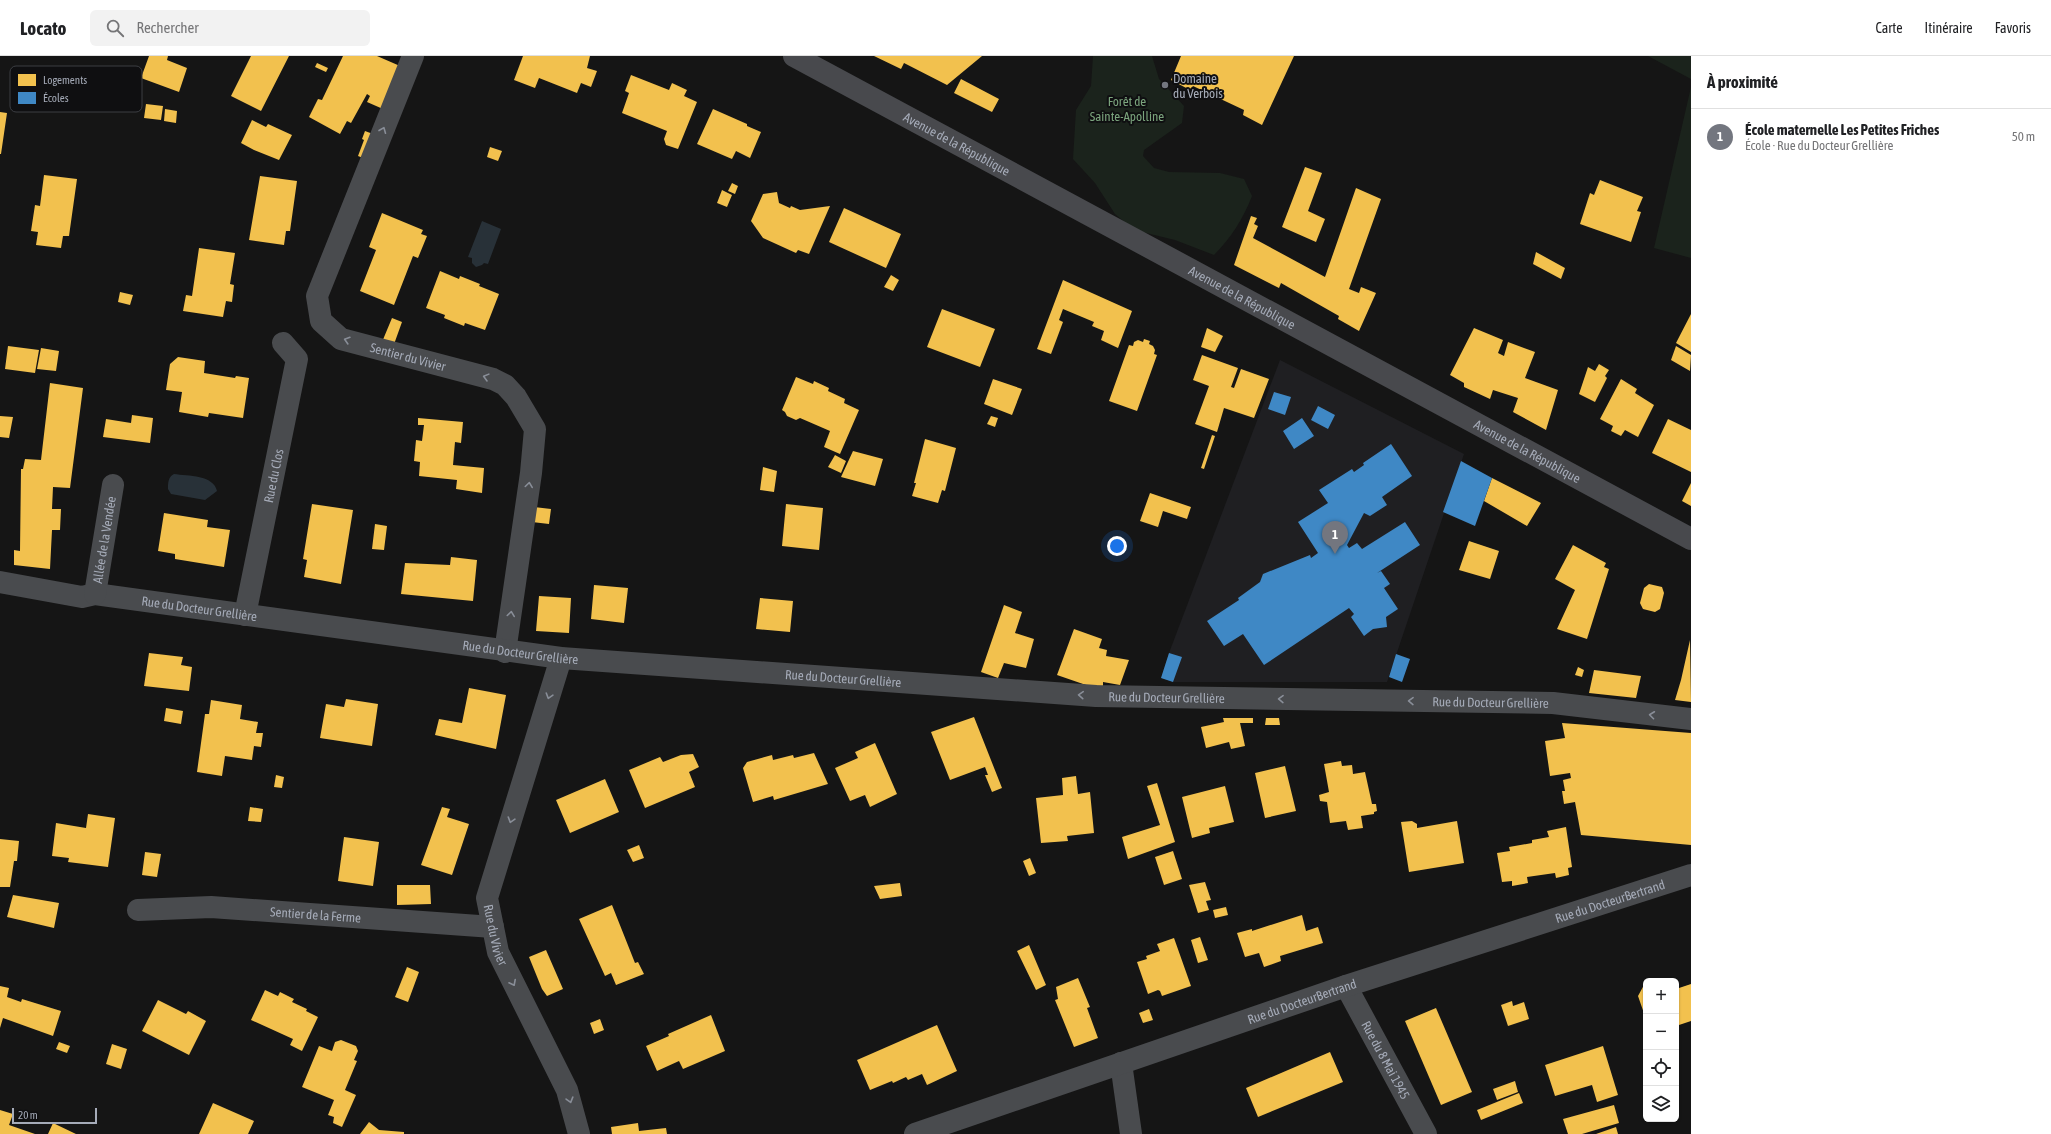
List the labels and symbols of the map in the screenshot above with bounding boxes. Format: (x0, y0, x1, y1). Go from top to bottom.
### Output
legend (10, 66, 142, 112)
place label: Domaine du Verbois (1173, 71, 1223, 101)
text: Logements (43, 74, 87, 86)
marker: Domaine du Verbois (1160, 80, 1170, 90)
text: Écoles (43, 92, 69, 104)
park label: Forêt de Sainte-Apolline (1090, 94, 1164, 124)
street label: Avenue de la République (901, 109, 1013, 179)
one-way arrow (379, 126, 387, 133)
street label: Avenue de la République (1186, 263, 1298, 333)
one-way arrow (344, 337, 351, 345)
street label: Sentier du Vivier (368, 340, 448, 374)
one-way arrow (483, 373, 490, 382)
street label: Avenue de la République (1471, 417, 1583, 486)
street label: Rue du Clos (261, 447, 287, 504)
one-way arrow (524, 482, 533, 488)
street label: Allée de la Vendée (90, 495, 119, 584)
pin: 1 (1322, 521, 1348, 554)
your location (1107, 536, 1127, 556)
street label: Rue du Docteur Grellière (140, 593, 258, 624)
one-way arrow (506, 610, 515, 617)
street label: Rue du Docteur Grellière (461, 638, 579, 667)
street label: Rue du Docteur Grellière (785, 667, 902, 690)
street label: Rue du Docteur Grellière (1108, 689, 1225, 706)
one-way arrow (1078, 691, 1084, 700)
one-way arrow (545, 692, 554, 699)
street label: Rue du Docteur Grellière (1432, 694, 1549, 711)
one-way arrow (1278, 695, 1284, 703)
one-way arrow (1408, 697, 1414, 705)
one-way arrow (1649, 711, 1655, 720)
one-way arrow (507, 816, 516, 823)
street label: Rue du DocteurBertrand (1553, 877, 1667, 926)
street label: Rue du Vivier (481, 903, 511, 968)
street label: Sentier de la Ferme (270, 904, 362, 926)
street label: Rue du DocteurBertrand (1246, 976, 1358, 1027)
one-way arrow (509, 979, 516, 987)
street label: Rue du 8 Mai 1945 (1358, 1018, 1413, 1102)
one-way arrow (565, 1097, 573, 1104)
scale bar (12, 1106, 97, 1125)

